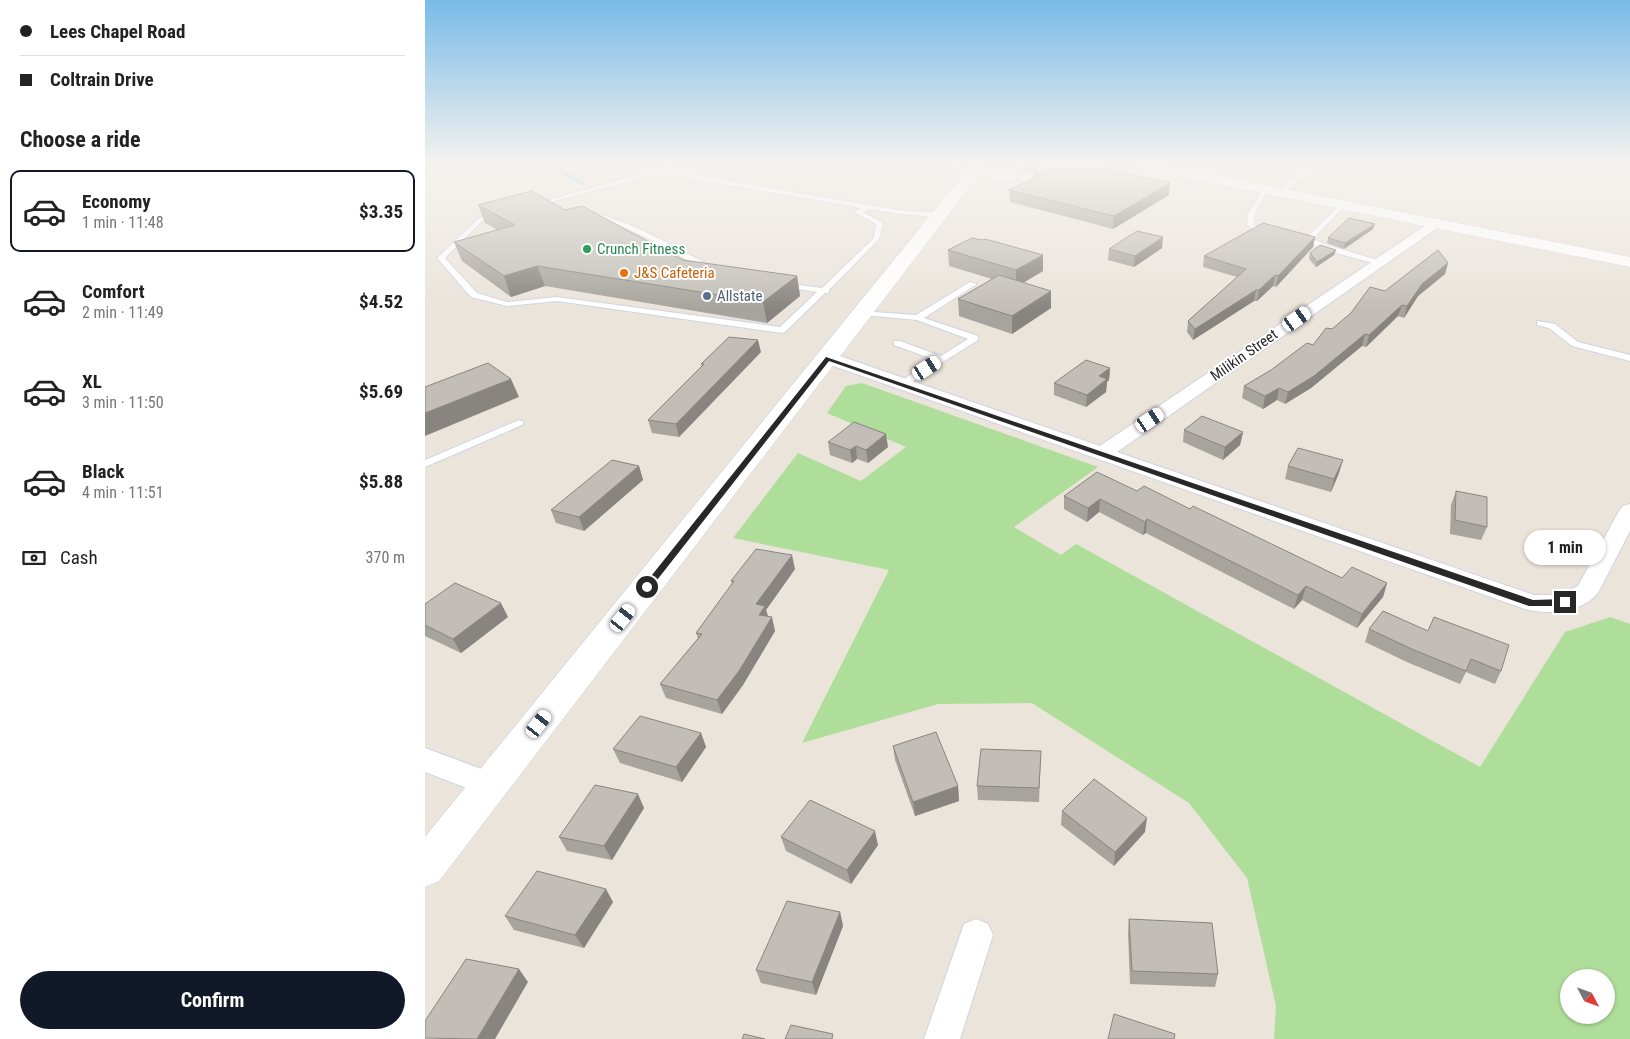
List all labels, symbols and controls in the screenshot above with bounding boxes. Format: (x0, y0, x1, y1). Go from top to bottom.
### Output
text: Lees Chapel Road (50, 20, 185, 43)
text: Coltrain Drive (50, 68, 154, 91)
text: Choose a ride (20, 127, 141, 152)
icon: car (22, 189, 67, 234)
text: Economy (82, 190, 151, 213)
text: $3.35 (359, 200, 403, 223)
text: 1 min · 11:48 (82, 213, 164, 232)
place label: Crunch Fitness (597, 240, 685, 258)
marker: Crunch Fitness (581, 243, 593, 255)
place label: J&S Cafeteria (634, 264, 715, 282)
marker: J&S Cafeteria (618, 267, 630, 279)
icon: car (22, 279, 67, 324)
text: Comfort (82, 280, 145, 303)
place label: Allstate (717, 287, 762, 305)
text: $4.52 (359, 290, 403, 313)
marker: Allstate (701, 290, 713, 302)
text: 2 min · 11:49 (82, 303, 164, 322)
car (1280, 304, 1313, 334)
street label: Milikin Street (1207, 325, 1281, 385)
car (910, 354, 943, 382)
icon: car (22, 369, 67, 414)
text: XL (82, 370, 102, 393)
text: $5.69 (359, 380, 403, 403)
text: 3 min · 11:50 (82, 393, 164, 412)
car (1133, 405, 1166, 435)
icon: car (22, 459, 67, 504)
text: Black (82, 460, 124, 483)
text: $5.88 (359, 470, 403, 493)
text: 4 min · 11:51 (82, 483, 164, 502)
callout: 1 min (1524, 530, 1606, 564)
text: 1 min (1547, 538, 1583, 557)
icon: cash (20, 544, 48, 572)
text: Cash (60, 546, 98, 569)
text: 370 m (366, 548, 405, 567)
route start (636, 576, 658, 598)
route end (1554, 591, 1576, 613)
car (607, 602, 638, 634)
car (523, 708, 554, 740)
north arrow (1560, 969, 1615, 1024)
map controls (1560, 969, 1615, 1024)
button: Confirm (20, 971, 405, 1029)

